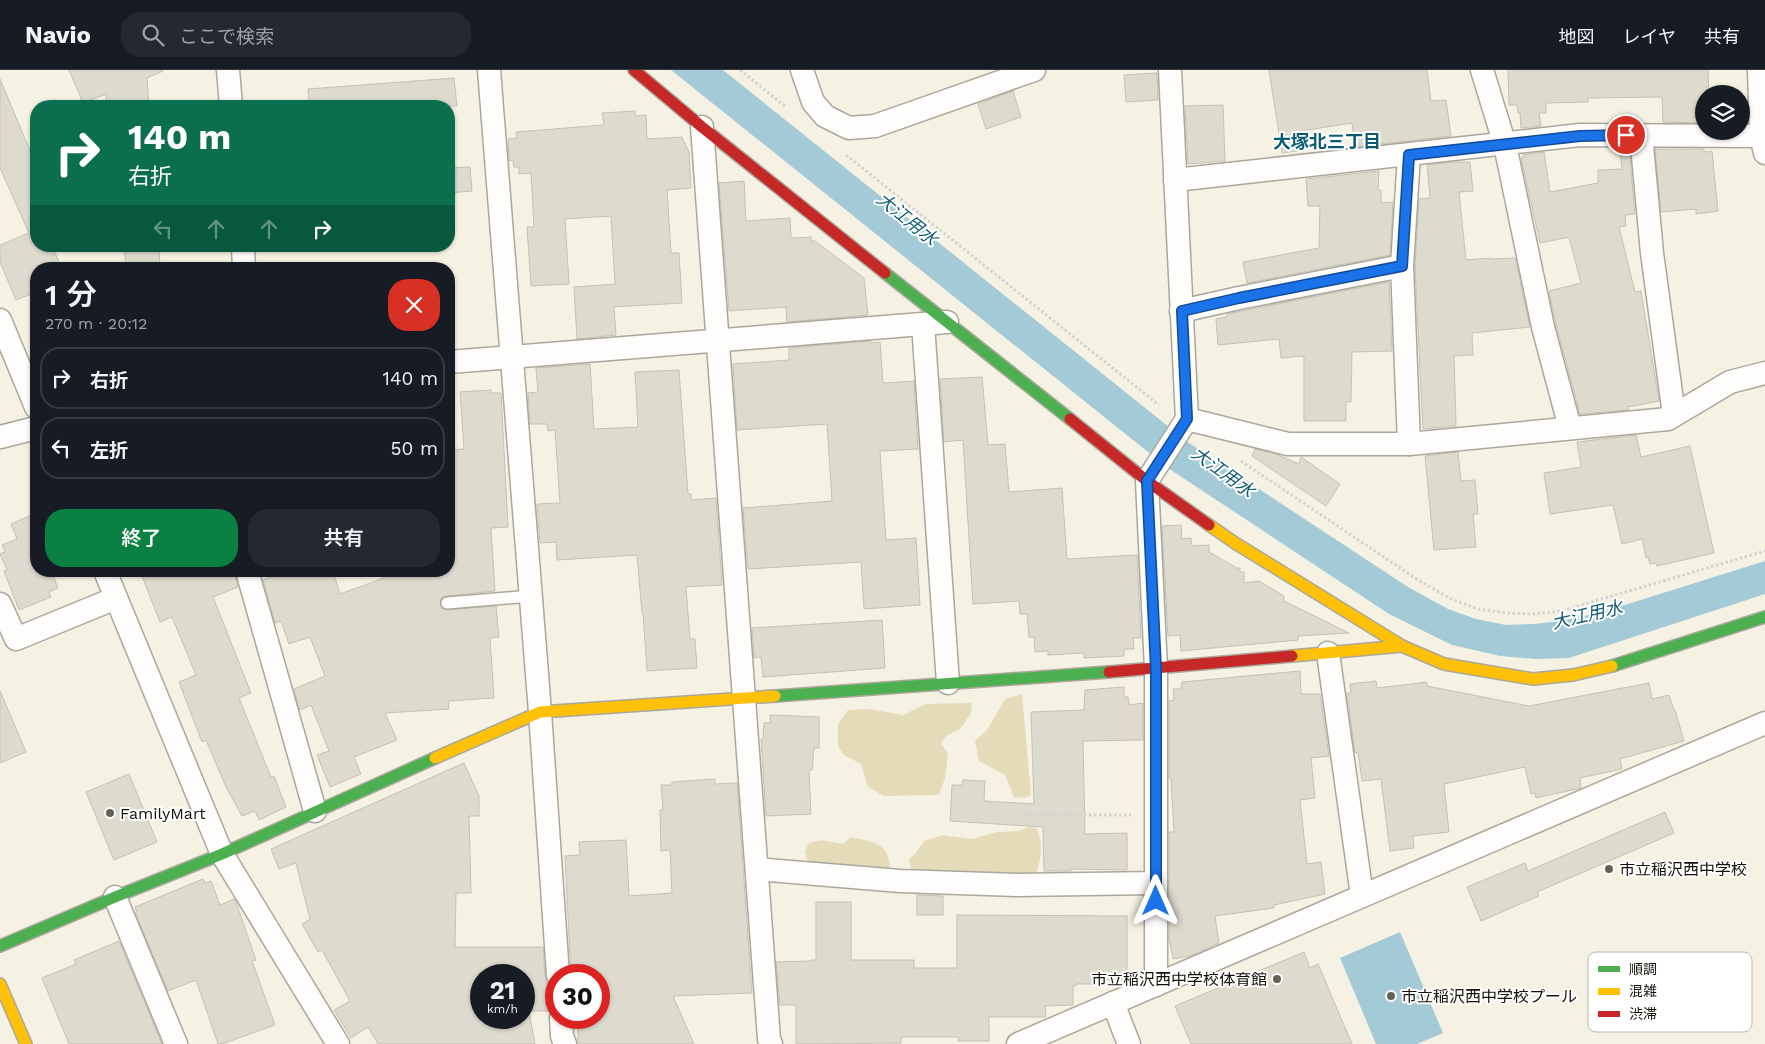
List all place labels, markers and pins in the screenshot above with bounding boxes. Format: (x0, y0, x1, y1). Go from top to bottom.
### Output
pin (1605, 114, 1647, 156)
place label: FamilyMart (120, 804, 206, 823)
marker: FamilyMart (104, 807, 116, 819)
place label: 市立稲沢西中学校 (1619, 860, 1747, 879)
marker: 市立稲沢西中学校 (1603, 863, 1615, 875)
place label: 市立稲沢西中学校体育館 (1091, 970, 1267, 989)
marker: 市立稲沢西中学校体育館 (1271, 973, 1283, 985)
place label: 市立稲沢西中学校プール (1401, 987, 1577, 1006)
marker: 市立稲沢西中学校プール (1385, 990, 1397, 1002)

